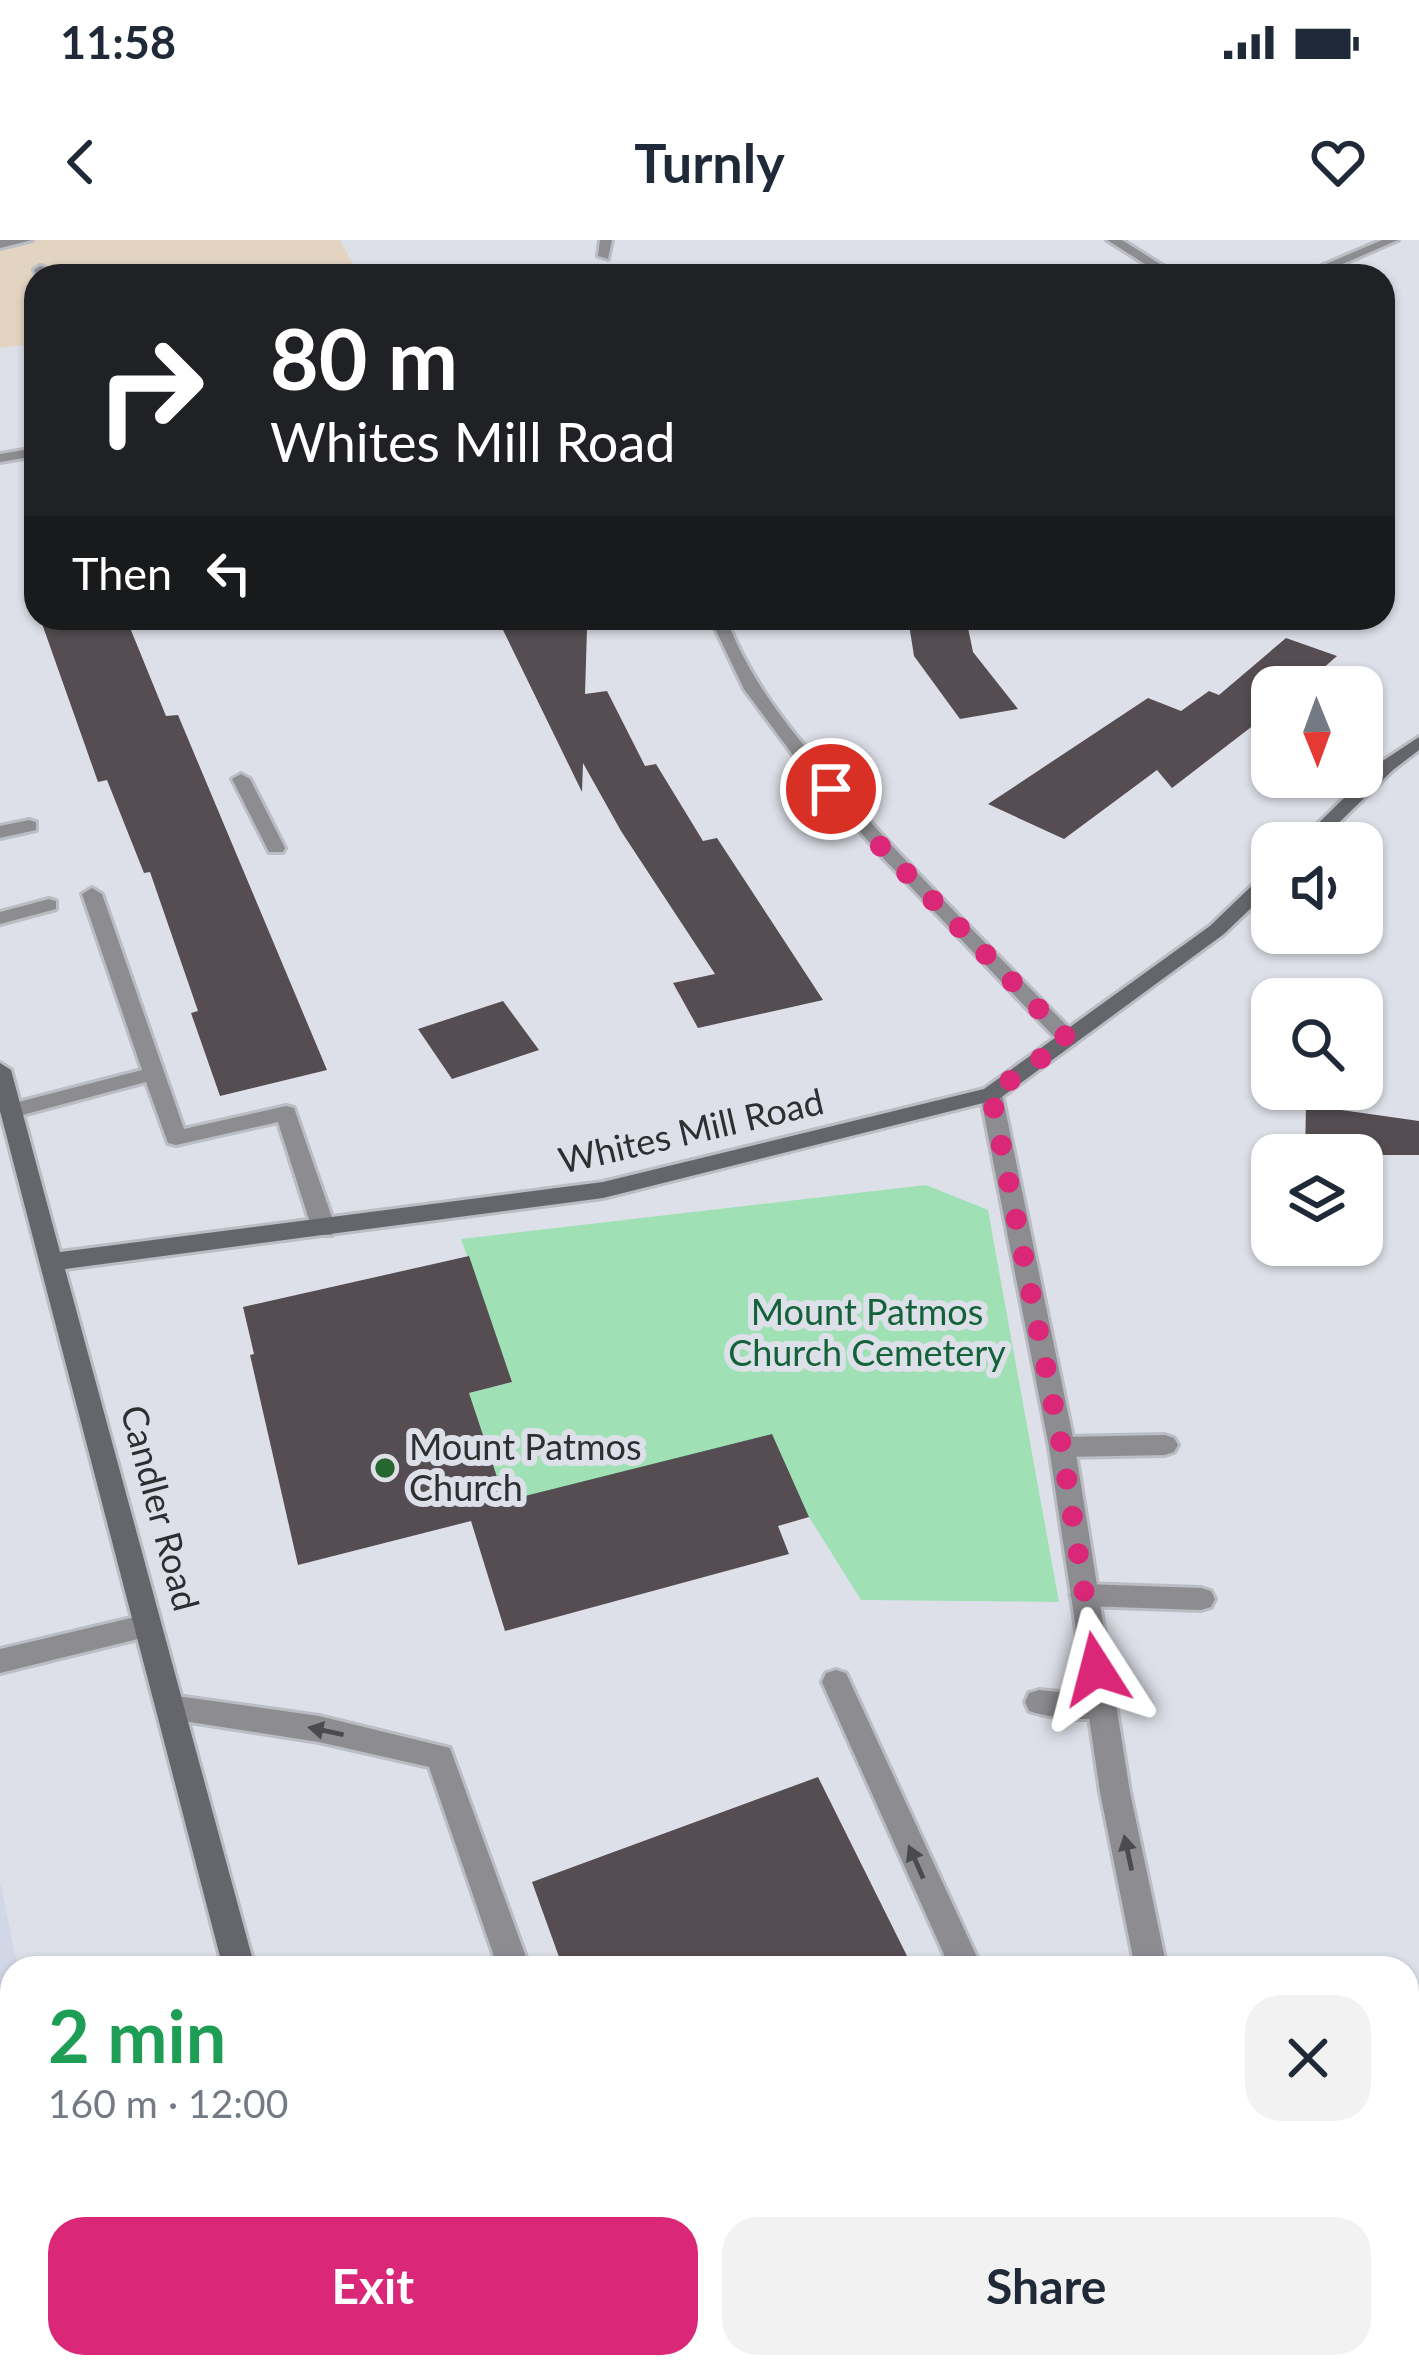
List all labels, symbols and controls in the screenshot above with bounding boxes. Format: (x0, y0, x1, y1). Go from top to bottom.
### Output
text: 11:58 (60, 15, 176, 69)
icon: back (48, 129, 114, 195)
icon: heart (1305, 129, 1371, 195)
text: Turnly (634, 130, 785, 195)
text: 80 m (270, 307, 458, 408)
icon: right (72, 312, 228, 468)
text: Whites Mill Road (270, 409, 675, 474)
icon: left (196, 540, 262, 606)
text: Then (72, 546, 172, 600)
north arrow (1251, 666, 1383, 798)
map controls (1251, 666, 1383, 1266)
pin (780, 738, 882, 840)
icon: arrive (798, 756, 864, 822)
button: sound (1251, 822, 1383, 954)
button: search (1251, 978, 1383, 1110)
street label: Whites Mill Road (554, 1078, 827, 1182)
button: layers (1251, 1134, 1383, 1266)
park label: Mount Patmos Church Cemetery (728, 1289, 1006, 1374)
street label: Candler Road (112, 1400, 210, 1615)
place label: Mount Patmos Church (409, 1424, 642, 1509)
marker: Mount Patmos Church (372, 1455, 398, 1481)
position arrow (1033, 1606, 1159, 1732)
one-way arrow (307, 1721, 345, 1740)
one-way arrow (1117, 1834, 1136, 1872)
one-way arrow (906, 1844, 926, 1879)
text: 2 min (48, 1992, 226, 2078)
button: close (1245, 1995, 1371, 2121)
text: 160 m · 12:00 (48, 2080, 288, 2126)
button: Exit (48, 2217, 698, 2355)
button: Share (722, 2217, 1371, 2355)

